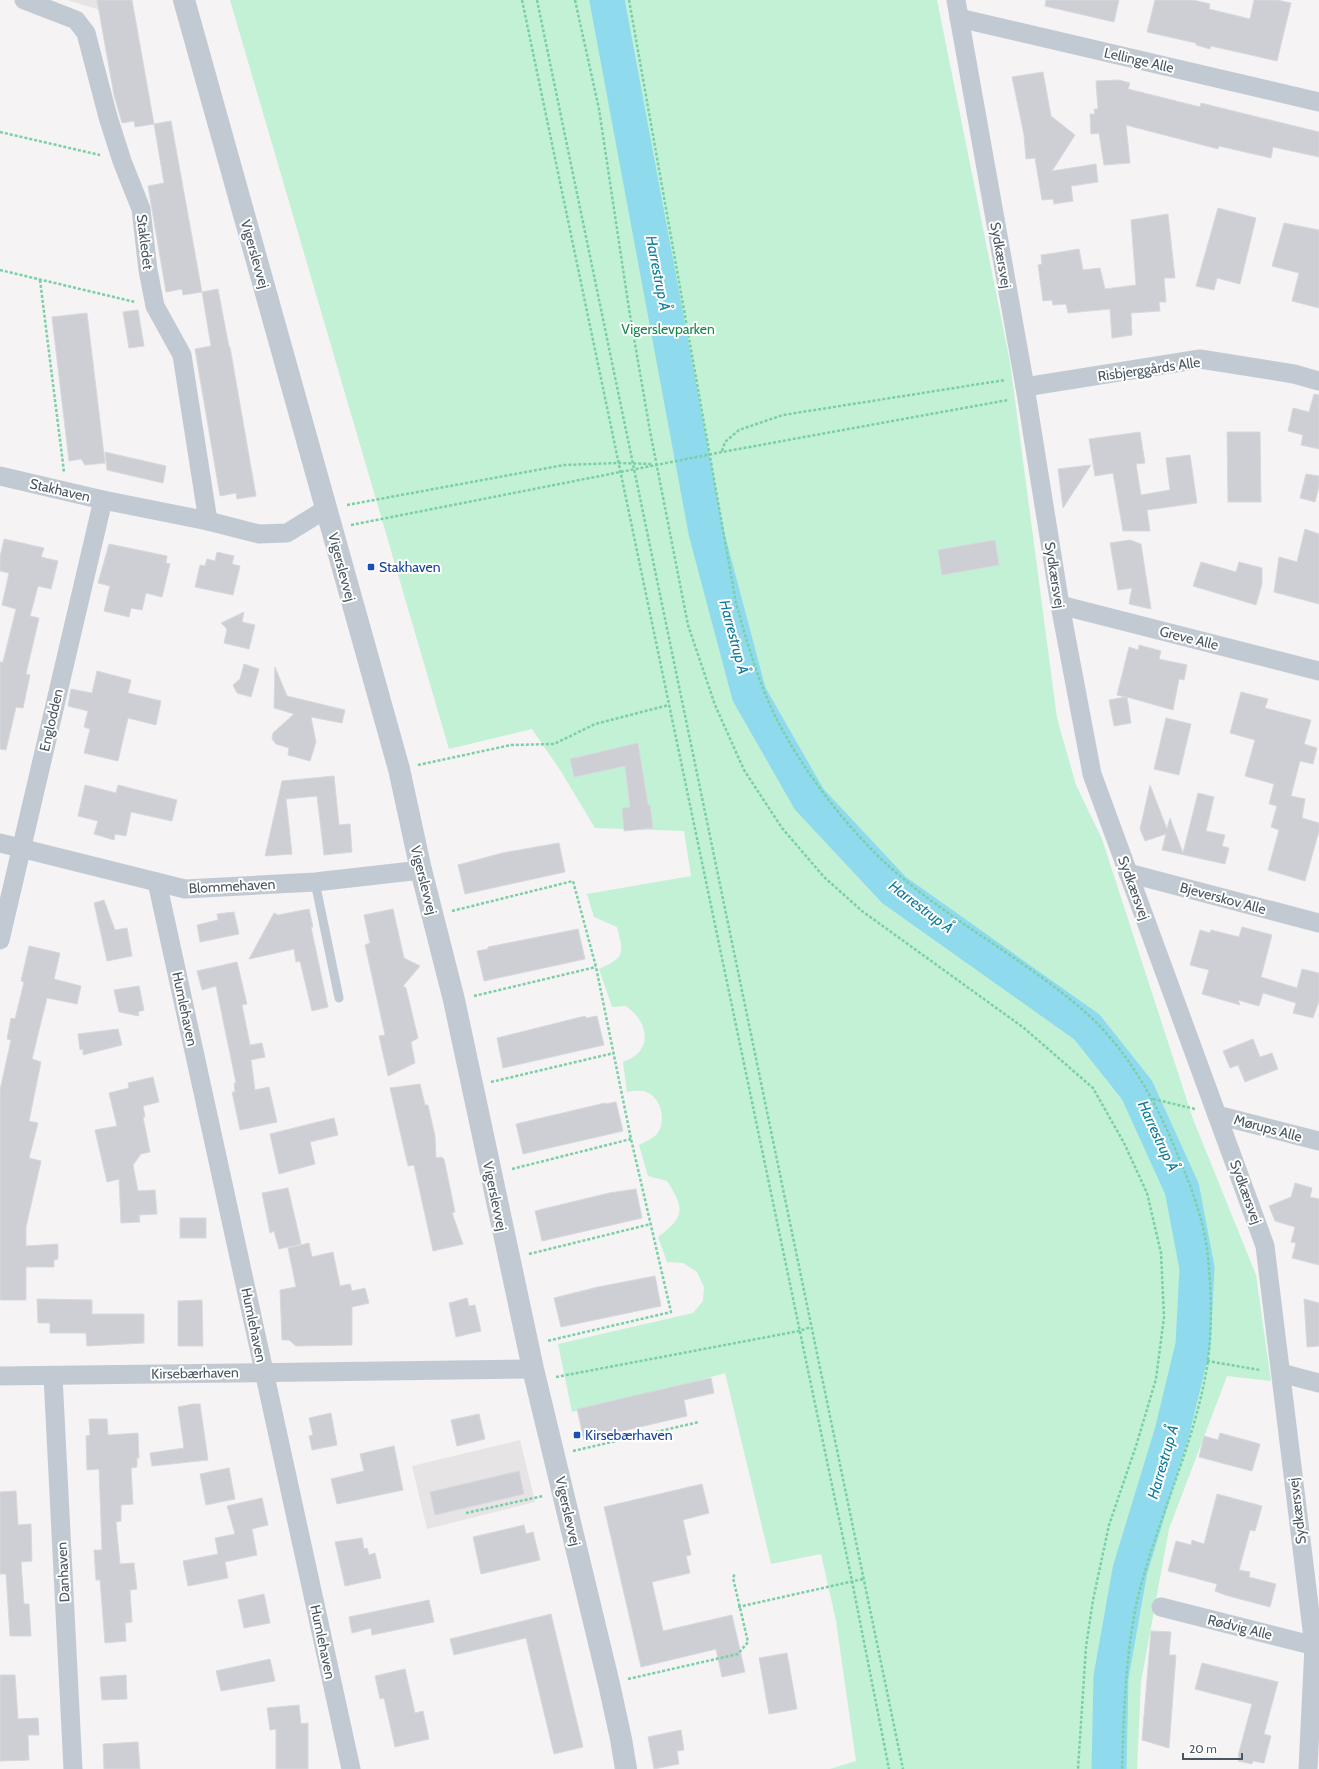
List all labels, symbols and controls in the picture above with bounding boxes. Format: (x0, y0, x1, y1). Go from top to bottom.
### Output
street label: Lellinge Alle (1102, 43, 1176, 77)
street label: Stakledet (133, 213, 157, 271)
street label: Vigerslevvej (237, 218, 273, 290)
street label: Sydkærsvej (986, 220, 1016, 290)
water label: Harrestrup Å (642, 234, 676, 312)
park label: Vigerslevparken (621, 320, 715, 338)
street label: Risbjerggårds Alle (1097, 353, 1201, 385)
street label: Stakhaven (28, 474, 92, 506)
street label: Vigerslevvej (324, 531, 360, 603)
street label: Sydkærsvej (1041, 541, 1069, 609)
place label: Stakhaven (379, 558, 441, 576)
marker: Stakhaven (366, 562, 376, 572)
water label: Harrestrup Å (715, 597, 754, 676)
street label: Greve Alle (1158, 622, 1220, 654)
street label: Englodden (35, 687, 67, 753)
street label: Vigerslevvej (407, 844, 441, 916)
street label: Sydkærsvej (1114, 853, 1154, 923)
street label: Blommehaven (188, 875, 276, 897)
water label: Harrestrup Å (885, 875, 958, 937)
street label: Bjeverskov Alle (1178, 878, 1268, 918)
street label: Humlehaven (168, 970, 202, 1048)
water label: Harrestrup Å (1134, 1097, 1184, 1174)
street label: Mørups Alle (1232, 1110, 1304, 1146)
street label: Sydkærsvej (1226, 1157, 1266, 1227)
street label: Vigerslevvej (479, 1160, 511, 1232)
street label: Humlehaven (237, 1286, 271, 1364)
street label: Kirsebærhaven (151, 1363, 239, 1383)
water label: Harrestrup Å (1142, 1422, 1182, 1501)
place label: Kirsebærhaven (585, 1426, 673, 1444)
marker: Kirsebærhaven (572, 1430, 582, 1440)
street label: Vigerslevvej (551, 1475, 585, 1547)
street label: Sydkærsvej (1284, 1477, 1310, 1545)
street label: Danhaven (52, 1541, 74, 1603)
street label: Humlehaven (306, 1603, 340, 1681)
street label: Rødvig Alle (1206, 1610, 1274, 1644)
scale bar (1183, 1735, 1242, 1761)
text: 20 m (1189, 1741, 1217, 1756)

